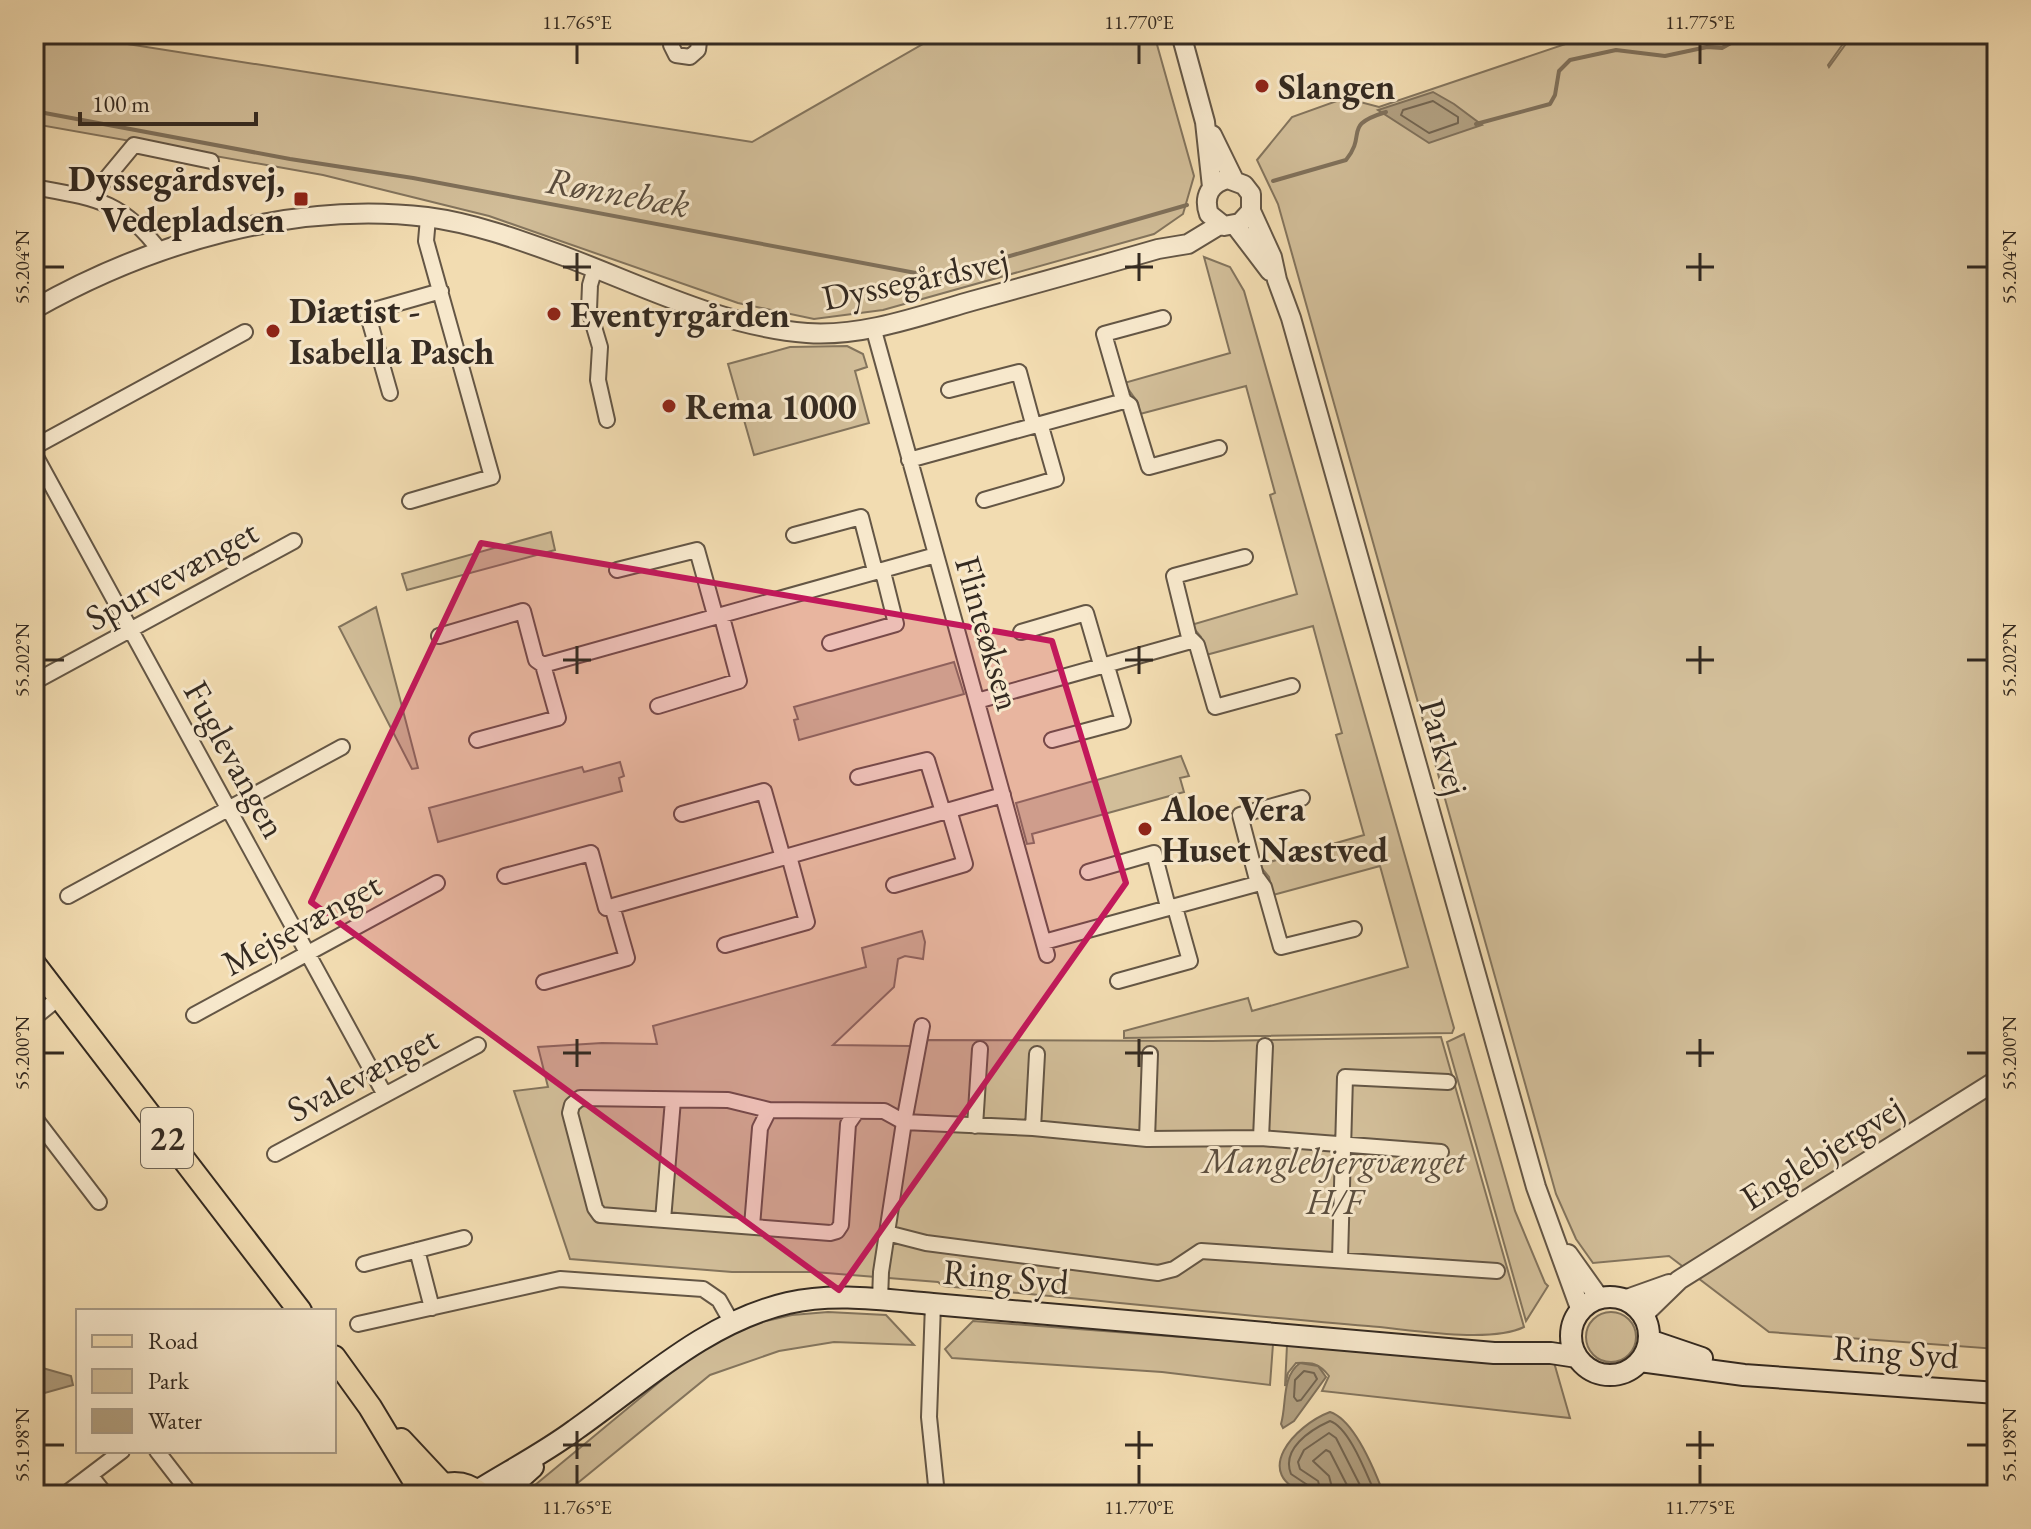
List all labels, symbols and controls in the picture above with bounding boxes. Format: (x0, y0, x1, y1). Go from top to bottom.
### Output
text: 11.765°E (542, 9, 612, 35)
text: 11.770°E (1104, 9, 1174, 35)
text: 11.775°E (1665, 9, 1735, 35)
place label: Slangen (1278, 63, 1395, 110)
scale bar (80, 76, 256, 126)
marker: Slangen (1253, 77, 1271, 95)
text: 100 m (92, 88, 150, 119)
place label: Dyssegårdsvej, Vedepladsen (68, 155, 285, 243)
water label: Rønnebæk (542, 155, 694, 228)
marker: Dyssegårdsvej, Vedepladsen (292, 190, 310, 208)
text: 55.204°N (9, 230, 35, 304)
text: 55.204°N (1996, 230, 2022, 304)
street label: Dyssegårdsvej (818, 236, 1013, 321)
place label: Diætist - Isabella Pasch (289, 287, 494, 375)
place label: Eventyrgården (570, 291, 790, 338)
marker: Eventyrgården (545, 305, 563, 323)
marker: Diætist - Isabella Pasch (264, 322, 282, 340)
place label: Rema 1000 (685, 383, 857, 430)
marker: Rema 1000 (660, 397, 678, 415)
street label: Spurvevænget (76, 507, 267, 641)
street label: Flinteøksen (944, 551, 1033, 716)
text: 55.202°N (9, 623, 35, 697)
text: 55.202°N (1996, 623, 2022, 697)
street label: Fuglevangen (173, 672, 298, 846)
street label: Parkvej (1408, 693, 1481, 801)
place label: Aloe Vera Huset Næstved (1160, 785, 1388, 873)
marker: Aloe Vera Huset Næstved (1136, 820, 1154, 838)
street label: Mejsevænget (213, 860, 390, 986)
street label: Svalevænget (279, 1014, 446, 1133)
text: 55.200°N (9, 1016, 35, 1090)
text: 55.200°N (1996, 1016, 2022, 1090)
street label: Englebjergvej (1731, 1084, 1911, 1221)
road number: 22 (141, 1108, 193, 1168)
park label: Manglebjergvænget H/F (1200, 1137, 1467, 1225)
street label: Ring Syd (941, 1248, 1072, 1305)
legend (76, 1309, 336, 1453)
street label: Ring Syd (1831, 1324, 1961, 1379)
text: Road (148, 1325, 199, 1356)
text: Park (148, 1365, 190, 1396)
text: Water (148, 1405, 202, 1436)
text: 55.198°N (9, 1408, 35, 1482)
text: 55.198°N (1996, 1408, 2022, 1482)
text: 11.765°E (542, 1494, 612, 1520)
text: 11.770°E (1104, 1494, 1174, 1520)
text: 11.775°E (1665, 1494, 1735, 1520)

